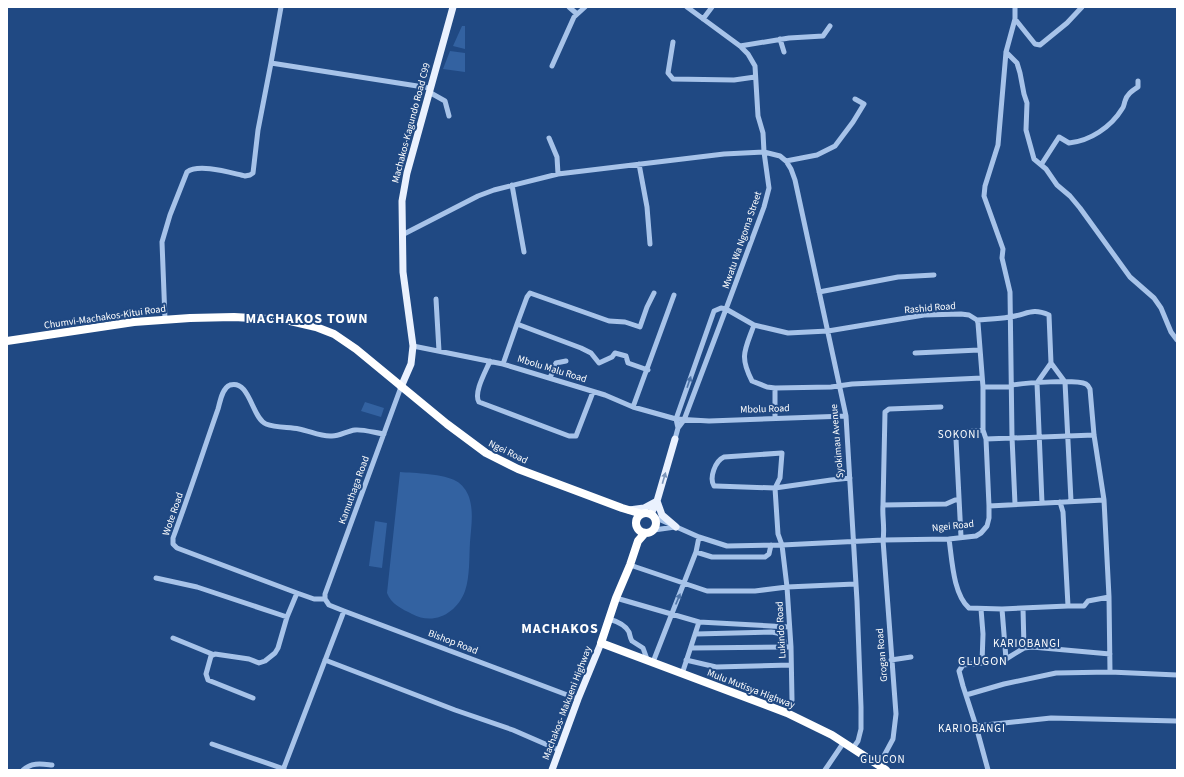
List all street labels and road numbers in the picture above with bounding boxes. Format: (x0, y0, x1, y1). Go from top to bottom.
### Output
street label: Machakos-Kagundo Road C99 (388, 61, 434, 185)
street label: Mwatu Wa Ngoma Street (719, 189, 765, 291)
street label: Rashid Road (904, 299, 956, 317)
street label: Chumvi-Machakos-Kitui Road (43, 302, 167, 332)
street label: Mbolu Malu Road (516, 352, 588, 386)
street label: Mbolu Road (740, 401, 790, 417)
street label: Syokimau Avenue (827, 403, 847, 479)
street label: Ngei Road (486, 436, 530, 468)
street label: Kamuthaga Road (335, 454, 373, 526)
street label: Wote Road (159, 491, 187, 537)
street label: Ngei Road (931, 517, 975, 535)
street label: Lukindo Road (773, 601, 789, 659)
street label: Bishop Road (426, 626, 480, 658)
street label: Grogan Road (873, 628, 891, 682)
street label: Machakos- Makueni Highway (539, 644, 595, 762)
street label: Mulu Mutisya Highway (705, 666, 797, 712)

